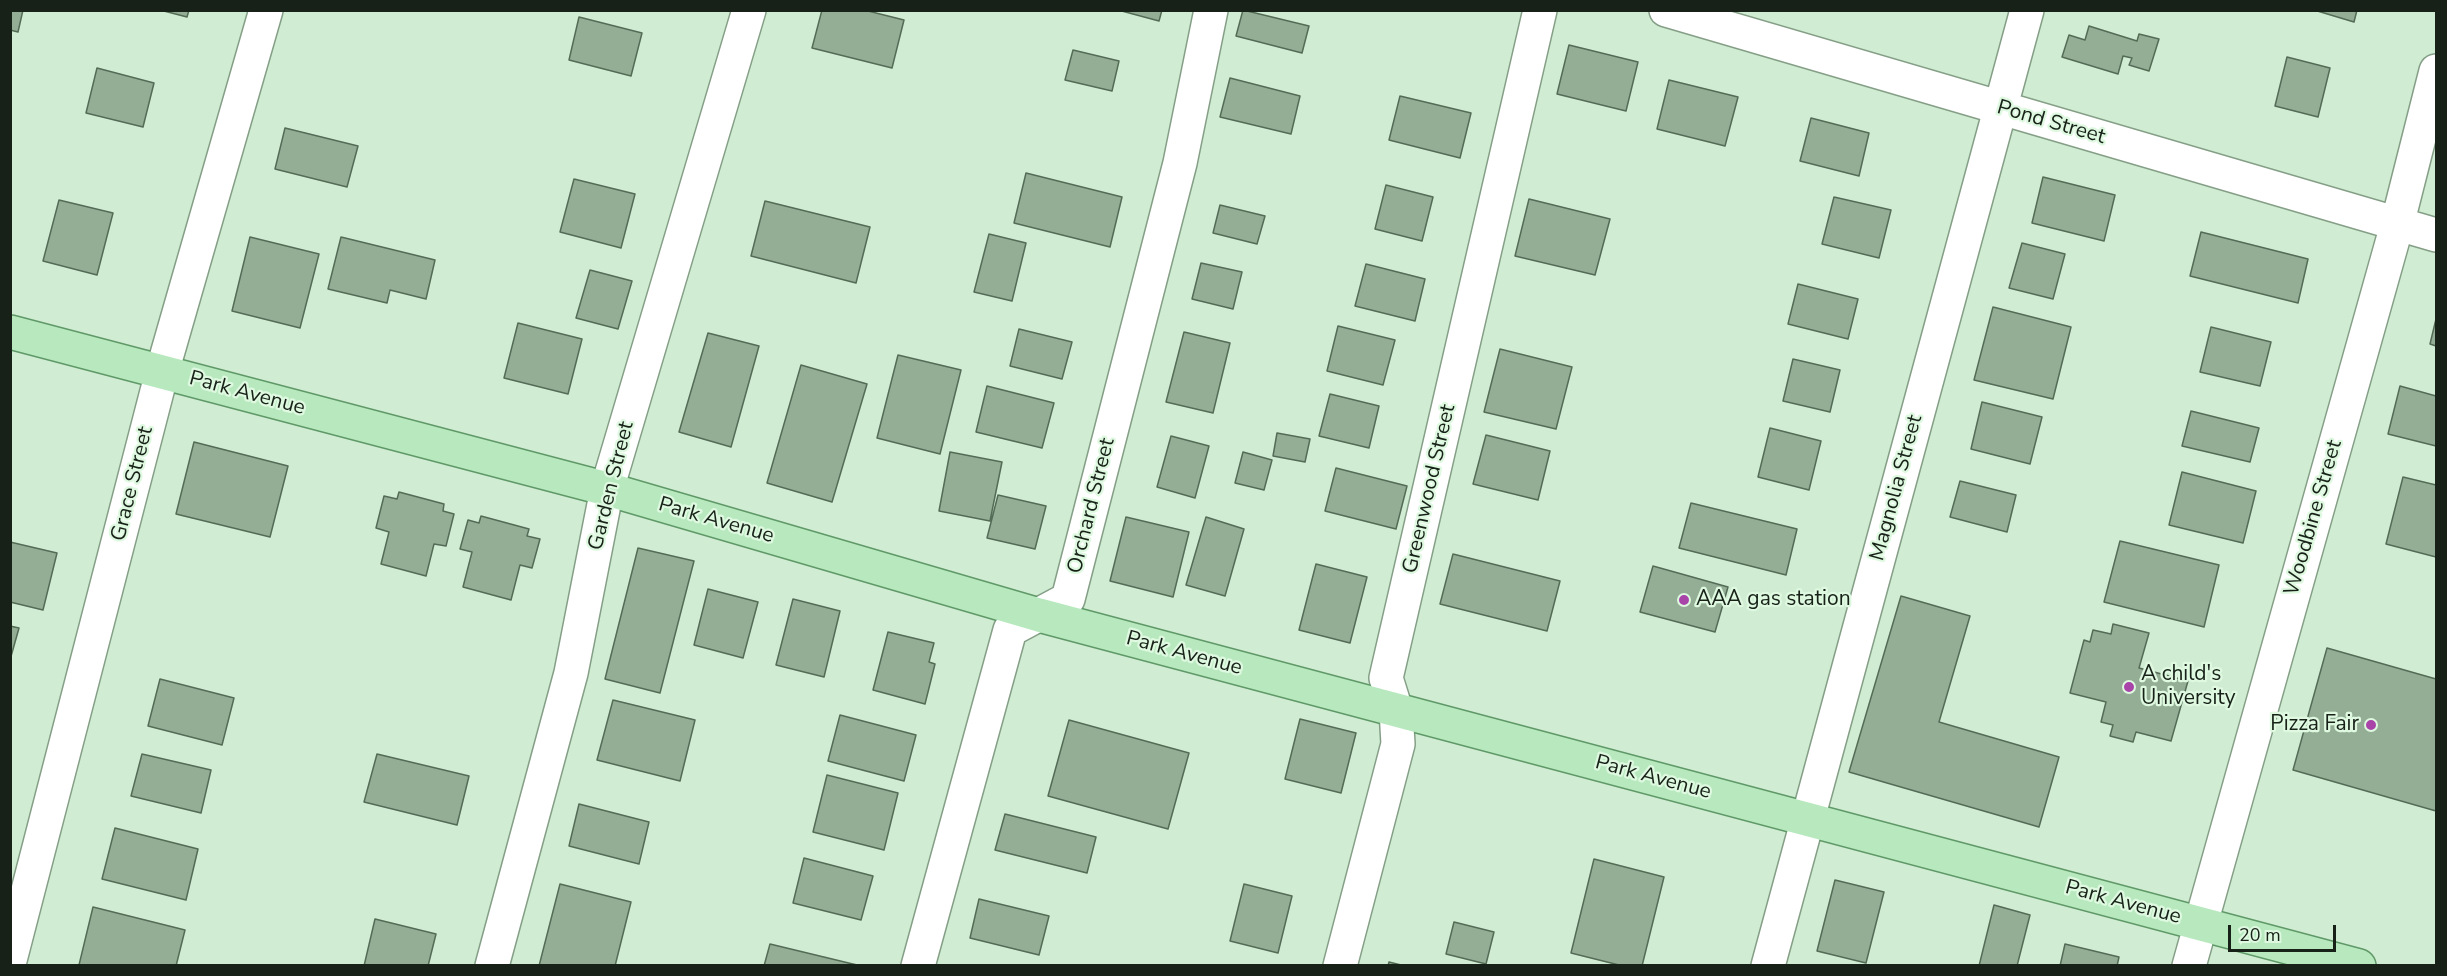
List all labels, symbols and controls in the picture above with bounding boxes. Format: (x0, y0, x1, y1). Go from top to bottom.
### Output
street label: Pond Street (1994, 96, 2108, 150)
street label: Park Avenue (186, 366, 308, 422)
street label: Greenwood Street (1398, 402, 1462, 576)
street label: Magnolia Street (1865, 412, 1929, 564)
street label: Garden Street (584, 419, 640, 553)
street label: Grace Street (107, 424, 159, 544)
street label: Orchard Street (1063, 436, 1121, 576)
street label: Woodbine Street (2280, 437, 2348, 599)
street label: Park Avenue (655, 493, 777, 549)
place label: AAA gas station (1696, 587, 1851, 613)
marker: AAA gas station (1677, 593, 1691, 607)
street label: Park Avenue (1123, 626, 1245, 682)
place label: A child's University (2141, 662, 2236, 712)
marker: A child's University (2122, 680, 2136, 694)
place label: Pizza Fair (2270, 712, 2359, 738)
marker: Pizza Fair (2364, 718, 2378, 732)
street label: Park Avenue (1592, 750, 1714, 806)
street label: Park Avenue (2062, 875, 2184, 931)
scale bar (2231, 913, 2339, 951)
text: 20 m (2239, 923, 2281, 947)

